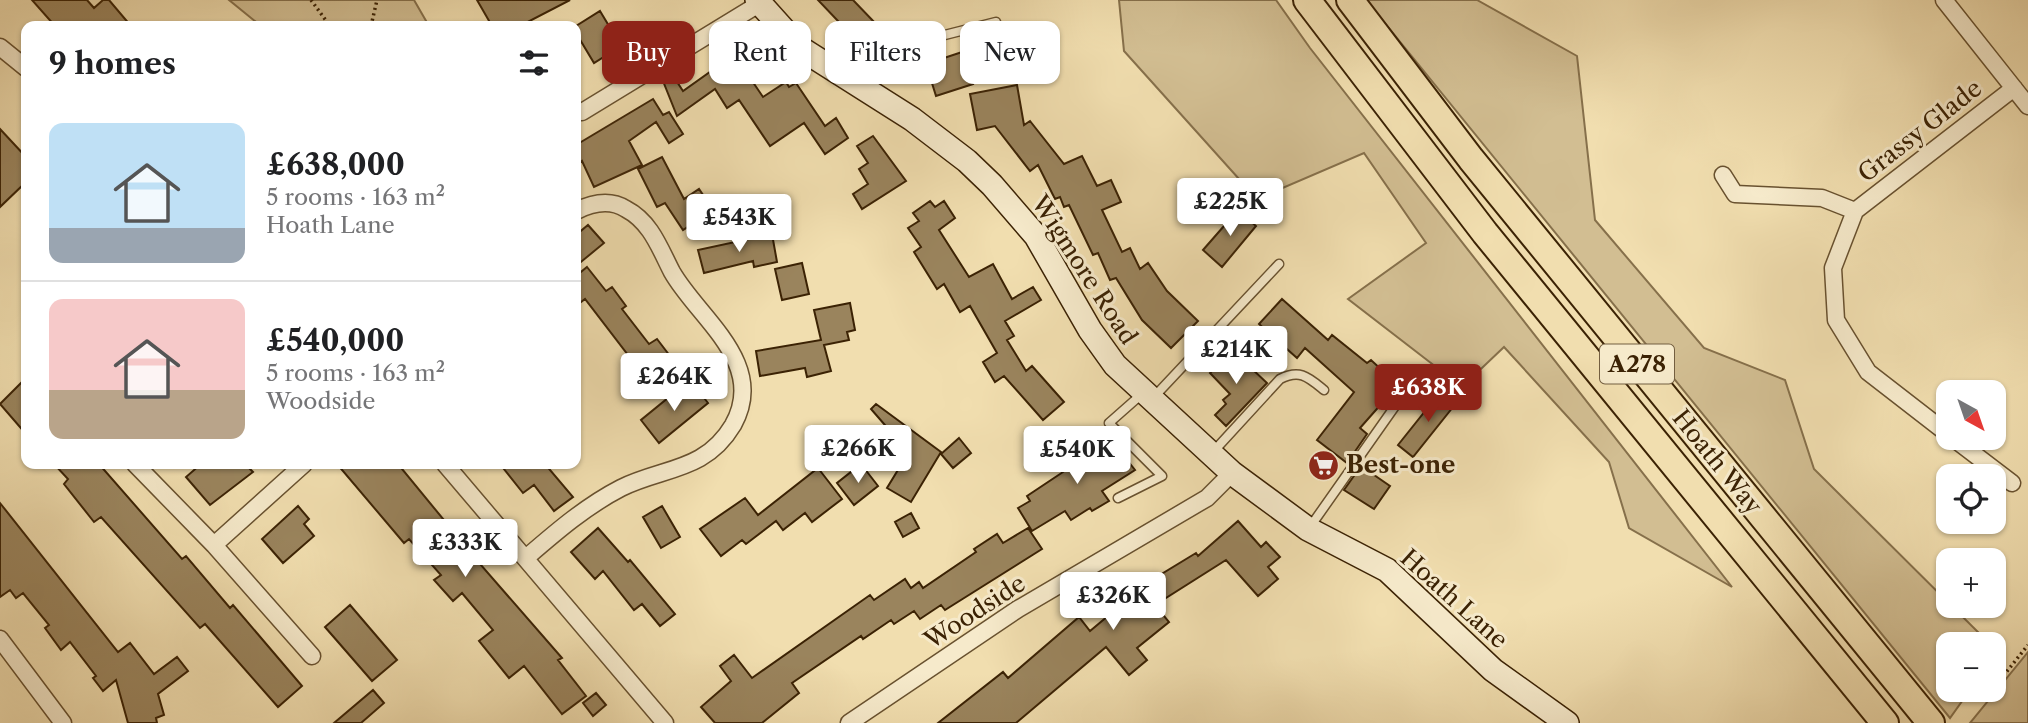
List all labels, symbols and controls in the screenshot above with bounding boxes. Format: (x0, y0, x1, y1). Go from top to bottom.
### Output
chip: Buy (602, 21, 695, 84)
chip: Rent (709, 21, 811, 84)
chip: Filters (825, 21, 946, 84)
chip: New (960, 21, 1060, 84)
icon: filters (515, 44, 553, 82)
text: 9 homes (49, 45, 176, 82)
street label: Grassy Glade (1852, 73, 1987, 188)
text: £638,000 (266, 146, 405, 183)
icon: home (105, 151, 189, 235)
pin: £225K (1181, 178, 1279, 238)
text: 5 rooms · 163 m² (266, 183, 445, 211)
text: £225K (1193, 187, 1267, 215)
street label: Wigmore Road (1025, 189, 1144, 350)
pin: £543K (690, 194, 788, 254)
text: £543K (702, 203, 776, 231)
text: Hoath Lane (266, 211, 395, 239)
text: £540,000 (266, 322, 404, 359)
pin: £214K (1187, 326, 1285, 386)
icon: home (105, 327, 189, 411)
text: £214K (1200, 335, 1272, 363)
road number: A278 (1600, 344, 1674, 384)
pin: £264K (625, 354, 723, 413)
text: 5 rooms · 163 m² (266, 359, 445, 387)
text: £264K (637, 362, 711, 390)
pin: £638K (1379, 364, 1477, 424)
text: £638K (1391, 373, 1465, 401)
north arrow (1936, 380, 2006, 450)
map controls (1936, 380, 2006, 702)
text: Woodside (266, 387, 375, 415)
street label: Hoath Way (1666, 404, 1769, 520)
pin: £266K (809, 426, 907, 485)
pin: £540K (1028, 426, 1126, 486)
text: £266K (821, 434, 895, 462)
text: £540K (1040, 435, 1114, 463)
supermarket icon: Best-one (1306, 448, 1340, 482)
place label: Best-one (1346, 450, 1455, 479)
button: locate (1936, 464, 2006, 534)
pin: £333K (416, 520, 514, 579)
text: £333K (429, 528, 501, 556)
street label: Hoath Lane (1395, 543, 1514, 654)
button: + (1936, 548, 2006, 618)
street label: Woodside (918, 568, 1030, 655)
pin: £326K (1064, 572, 1162, 632)
text: £326K (1076, 581, 1150, 609)
button: − (1936, 632, 2006, 702)

